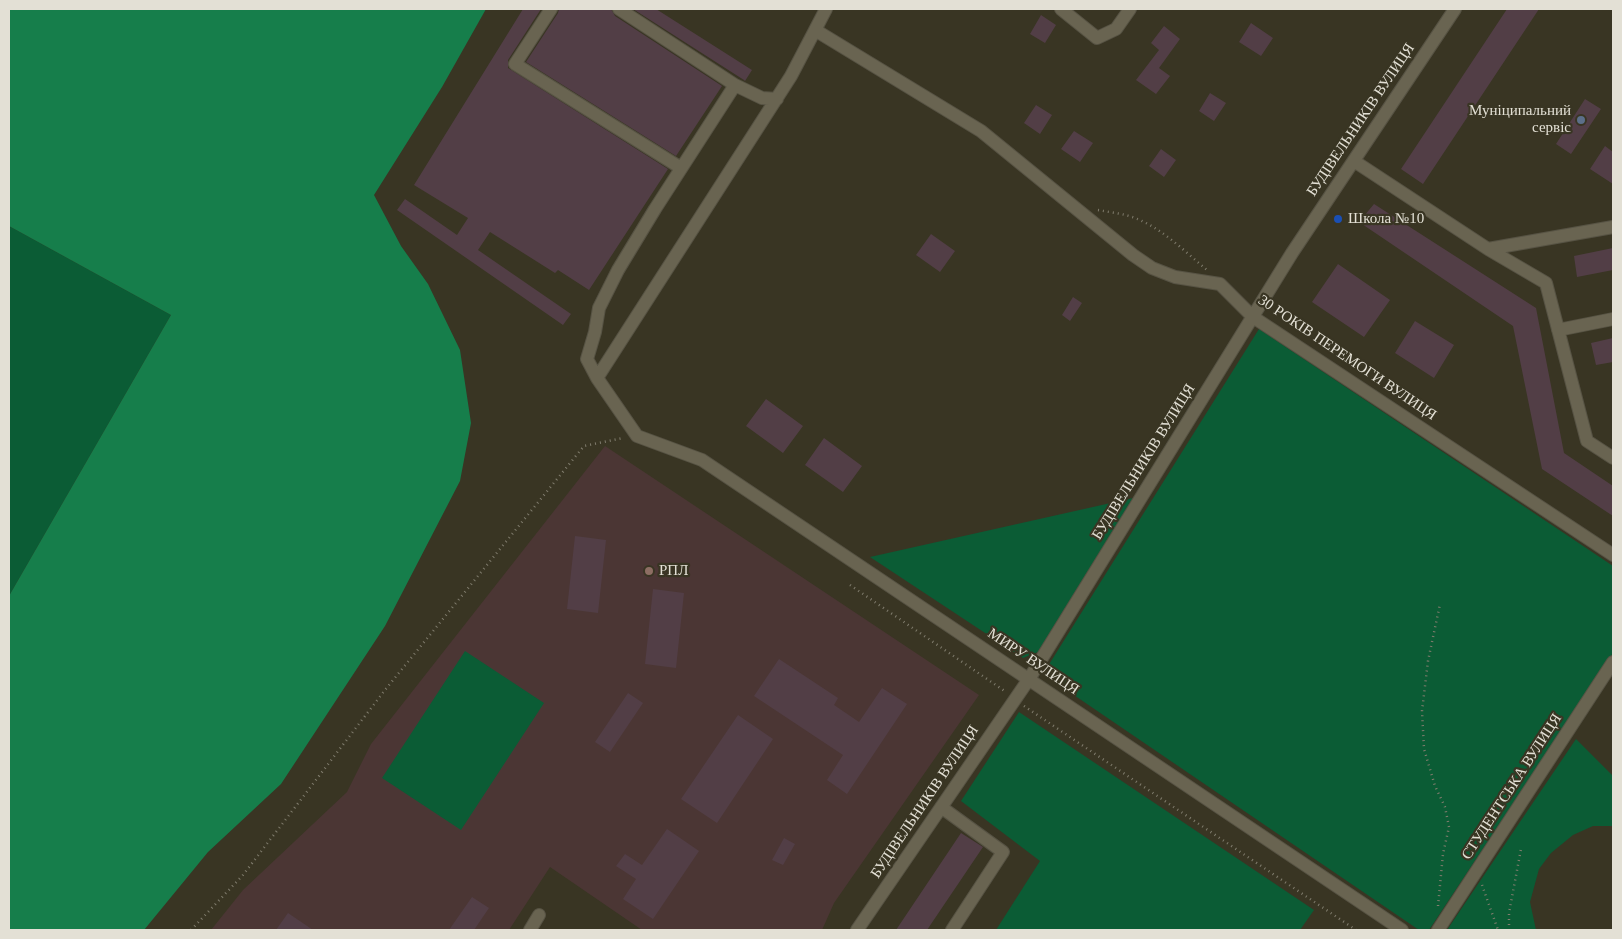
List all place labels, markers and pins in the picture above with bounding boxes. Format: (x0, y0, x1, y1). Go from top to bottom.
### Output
place label: Муніципальний сервіс (1469, 102, 1571, 137)
marker: Муніципальний сервіс (1575, 114, 1587, 126)
place label: Школа №10 (1348, 210, 1424, 228)
marker: Школа №10 (1332, 213, 1344, 225)
place label: РПЛ (659, 562, 688, 580)
marker: РПЛ (643, 565, 655, 577)

